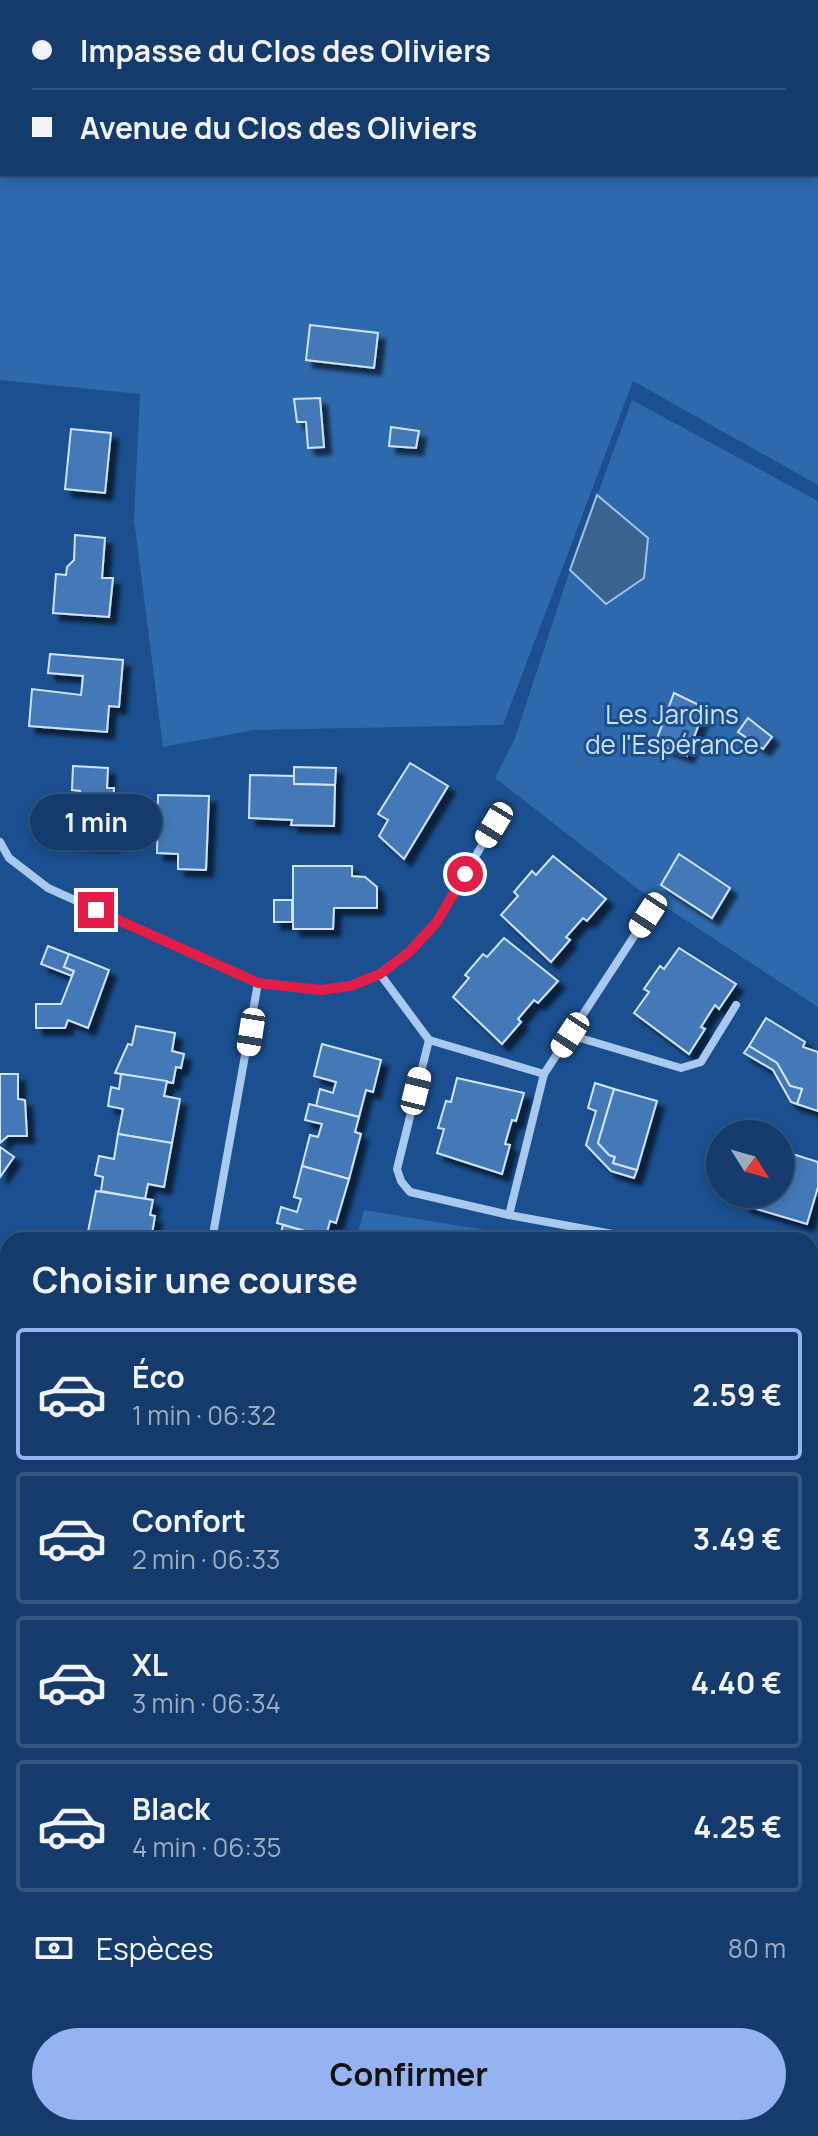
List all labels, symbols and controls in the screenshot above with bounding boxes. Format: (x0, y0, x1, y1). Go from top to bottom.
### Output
text: Impasse du Clos des Oliviers (80, 30, 491, 71)
text: Avenue du Clos des Oliviers (80, 107, 477, 148)
park label: Les Jardins de l'Espérance (585, 696, 759, 762)
callout: 1 min (30, 794, 162, 850)
car (471, 798, 517, 852)
text: 1 min (64, 804, 128, 840)
route start (447, 856, 483, 892)
car (625, 888, 671, 942)
route end (78, 892, 114, 928)
car (235, 1006, 267, 1058)
car (547, 1008, 593, 1062)
car (399, 1065, 433, 1117)
north arrow (706, 1120, 794, 1208)
map controls (706, 1120, 794, 1208)
text: Choisir une course (32, 1255, 358, 1304)
text: Éco (132, 1356, 185, 1397)
icon: car (36, 1358, 108, 1430)
text: 2.59 € (692, 1374, 782, 1415)
text: 1 min · 06:32 (132, 1397, 276, 1433)
text: Confort (132, 1500, 246, 1541)
icon: car (36, 1502, 108, 1574)
text: 3.49 € (693, 1518, 782, 1559)
text: 2 min · 06:33 (132, 1541, 280, 1577)
text: XL (132, 1644, 168, 1685)
icon: car (36, 1646, 108, 1718)
text: 4.40 € (691, 1662, 782, 1703)
text: 3 min · 06:34 (132, 1685, 281, 1721)
text: Black (132, 1788, 210, 1829)
icon: car (36, 1790, 108, 1862)
text: 4.25 € (693, 1806, 782, 1847)
text: 4 min · 06:35 (132, 1829, 282, 1865)
icon: cash (32, 1926, 76, 1970)
text: Espèces (96, 1928, 214, 1969)
text: 80 m (728, 1930, 786, 1966)
button: Confirmer (32, 2028, 786, 2120)

